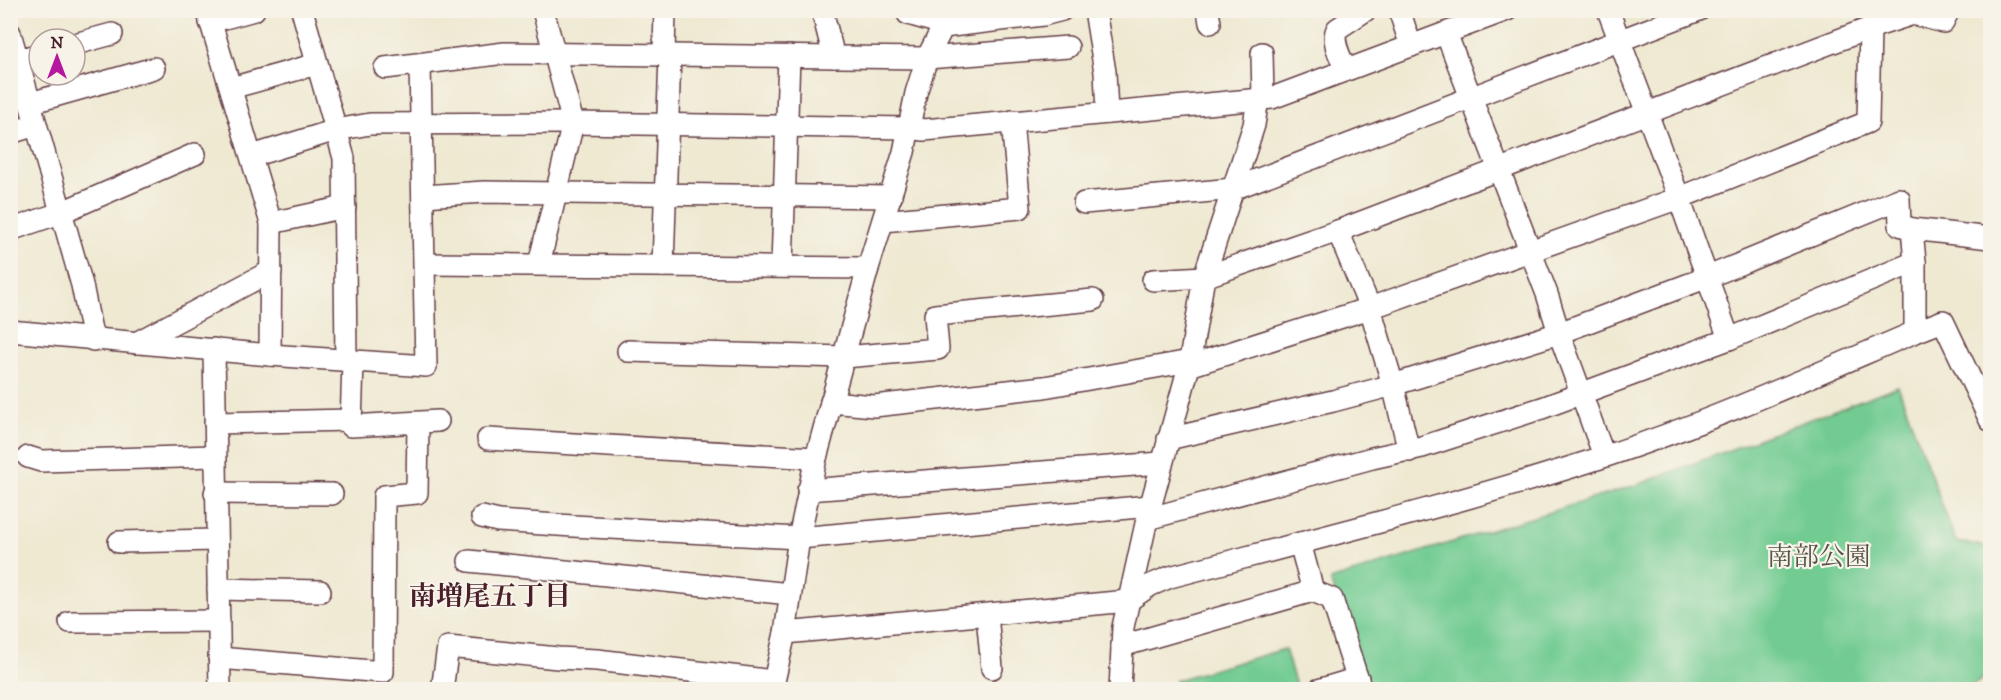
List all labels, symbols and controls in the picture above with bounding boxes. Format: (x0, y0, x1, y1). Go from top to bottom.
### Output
north arrow (27, 27, 87, 87)
text: N (50, 33, 64, 53)
park label: 南部公園 (1767, 541, 1871, 574)
district label: 南増尾五丁目 (409, 580, 571, 614)

